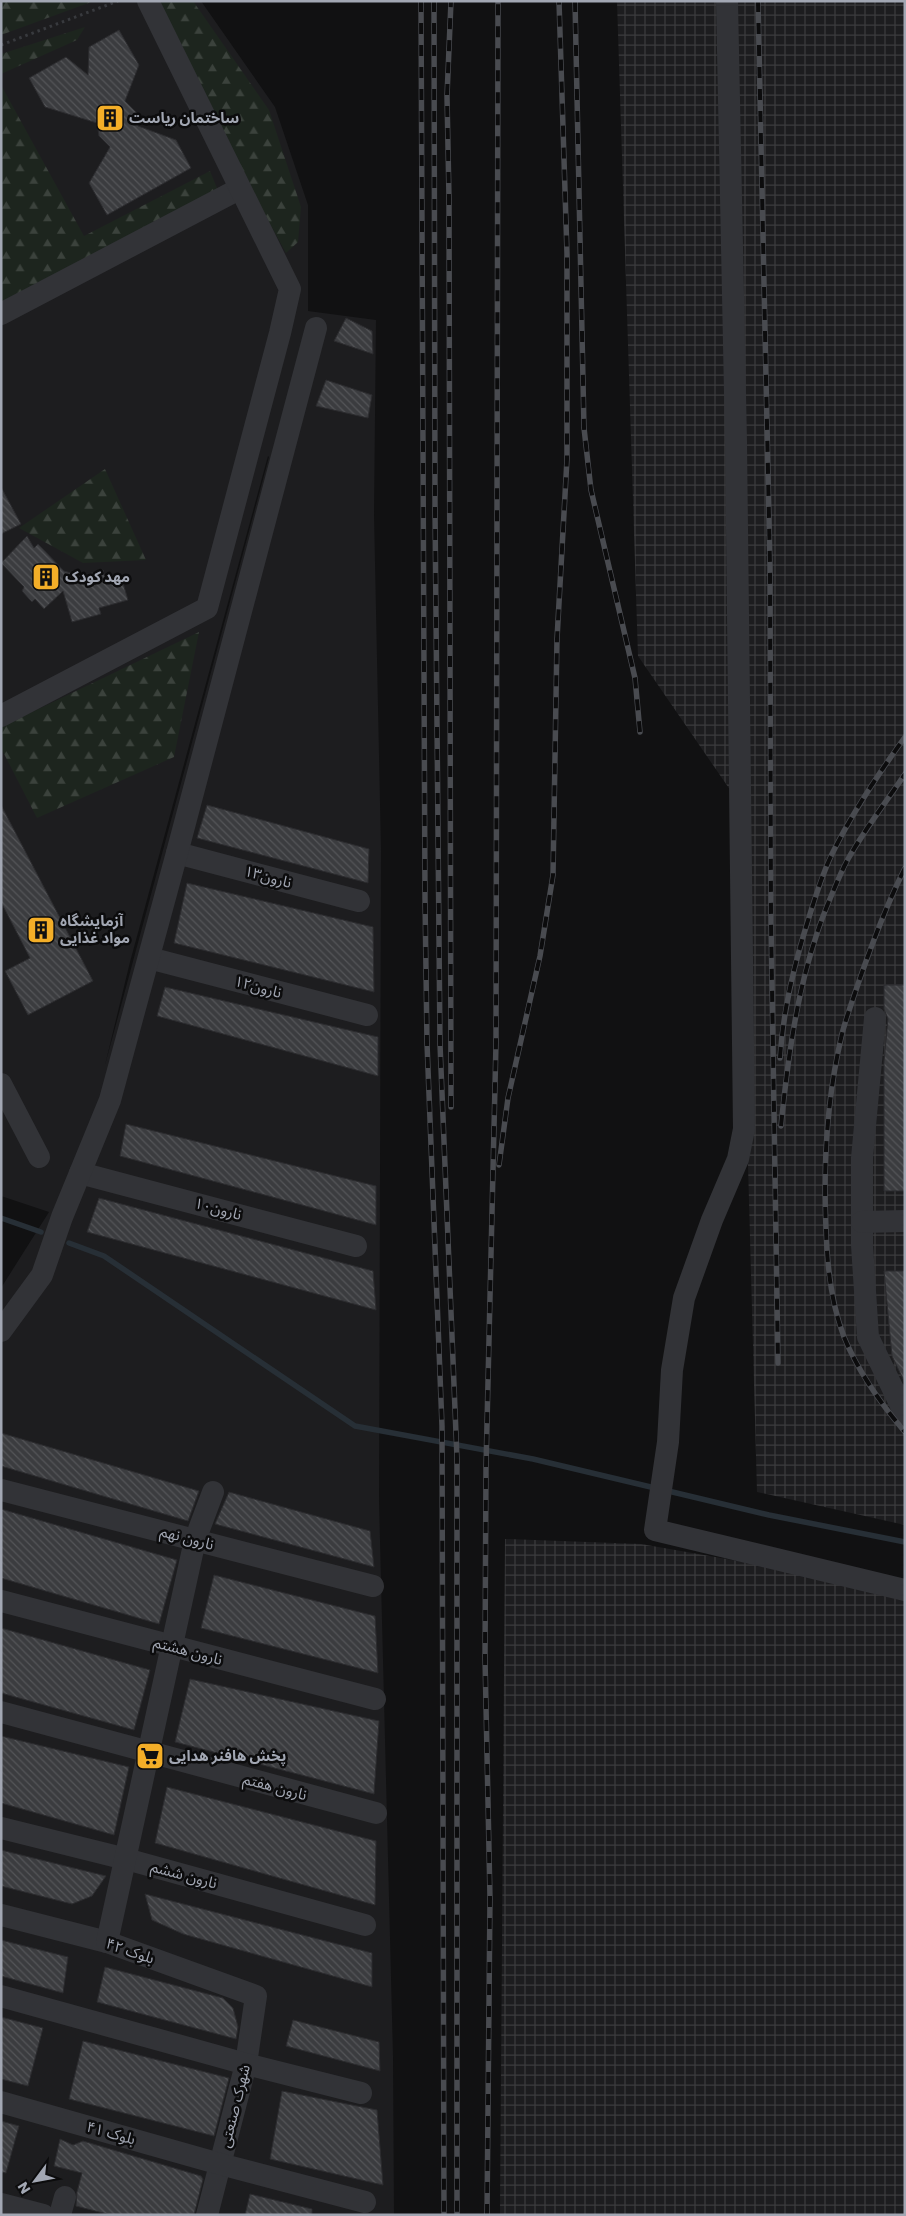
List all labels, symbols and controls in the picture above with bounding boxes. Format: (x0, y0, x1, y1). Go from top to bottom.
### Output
building icon: ساختمان ریاست (95, 103, 125, 133)
place label: ساختمان ریاست (129, 107, 239, 128)
building icon: مهد کودک (31, 562, 61, 592)
place label: مهد کودک (65, 566, 130, 587)
street label: نارون۱۳ (242, 860, 294, 893)
place label: آزمایشگاه مواد غذایی (60, 910, 130, 948)
building icon: آزمایشگاه مواد غذایی (26, 915, 56, 945)
street label: نارون۱۲ (232, 970, 284, 1003)
street label: نارون۱۰ (192, 1192, 244, 1225)
street label: نارون نهم (158, 1520, 216, 1556)
street label: نارون هشتم (151, 1631, 225, 1671)
supermarket icon: پخش هافنر هدایی (135, 1741, 165, 1771)
place label: پخش هافنر هدایی (169, 1745, 286, 1766)
street label: نارون هفتم (241, 1768, 309, 1806)
street label: نارون ششم (148, 1856, 220, 1894)
street label: بلوک ۴۲ (103, 1932, 157, 1969)
street label: شهرک صنعتی (214, 2062, 255, 2150)
street label: بلوک ۴۱ (84, 2116, 138, 2149)
north arrow (10, 2156, 60, 2206)
text: N (13, 2178, 35, 2198)

